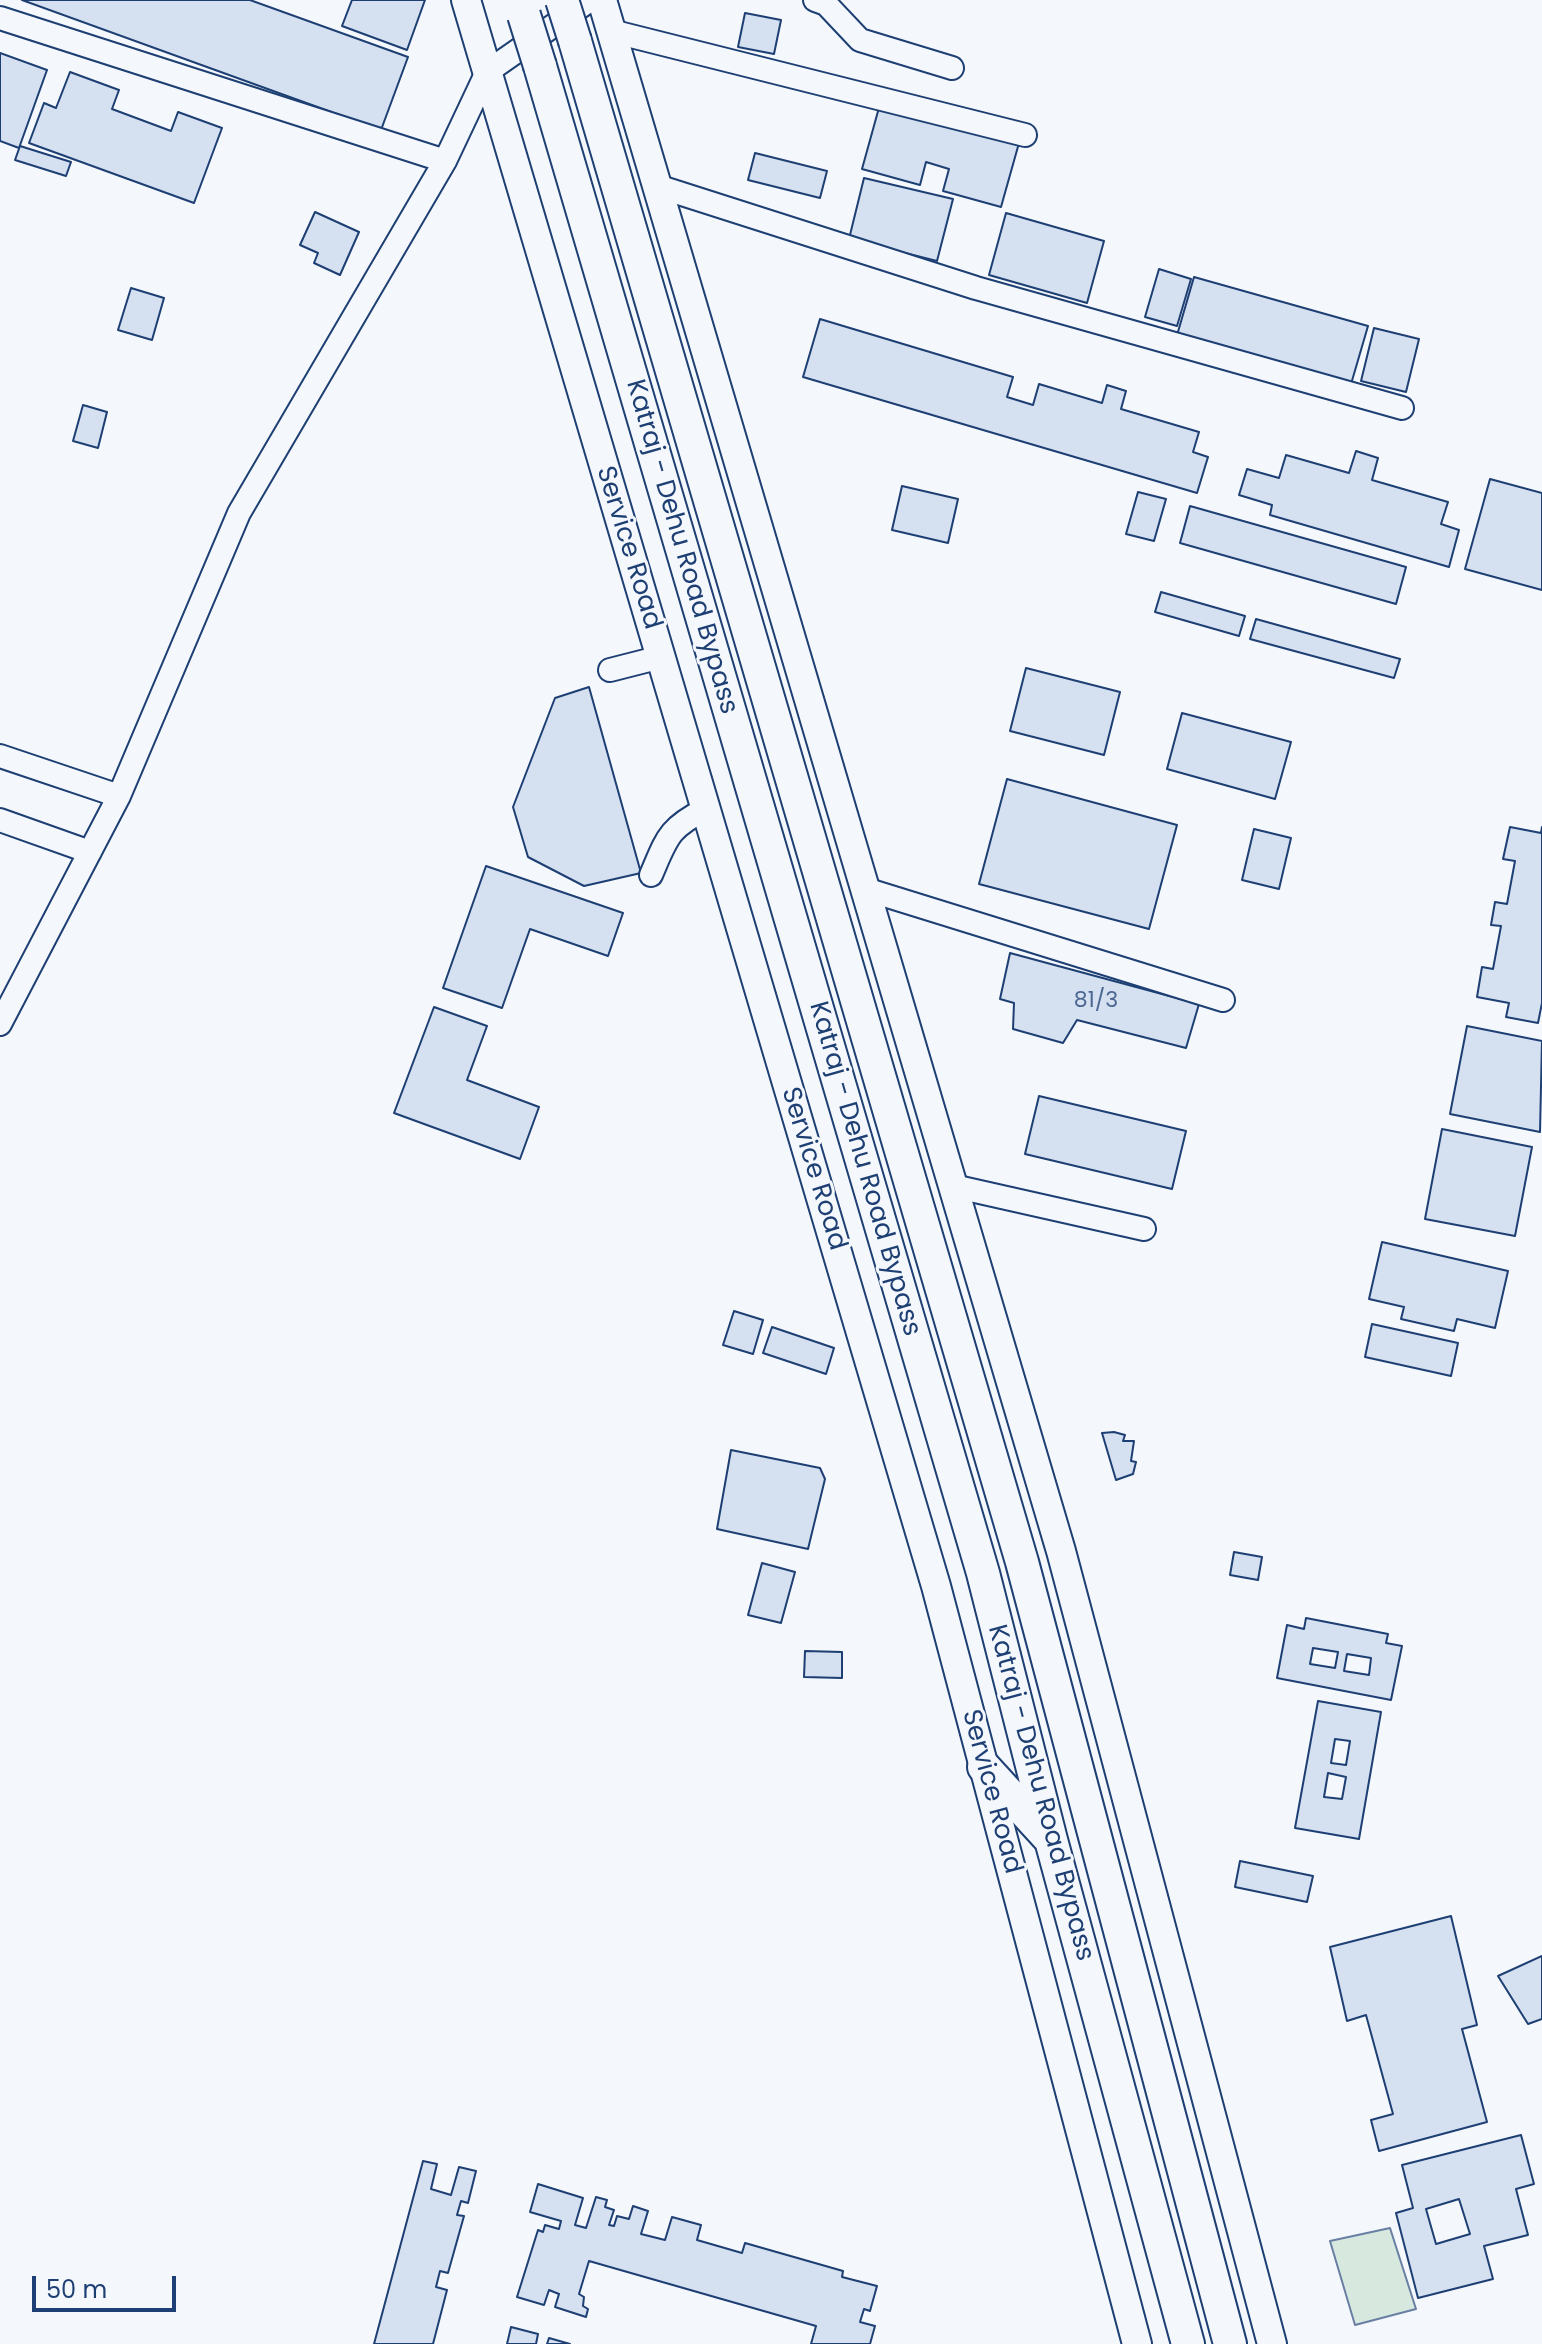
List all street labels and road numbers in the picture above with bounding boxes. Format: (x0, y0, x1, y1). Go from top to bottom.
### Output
street label: Katraj - Dehu Road Bypass (618, 376, 744, 718)
street label: Service Road (588, 463, 668, 633)
street label: Katraj - Dehu Road Bypass (801, 998, 927, 1340)
street label: Service Road (773, 1084, 853, 1254)
street label: Katraj - Dehu Road Bypass (980, 1622, 1100, 1964)
street label: Service Road (954, 1707, 1028, 1877)

